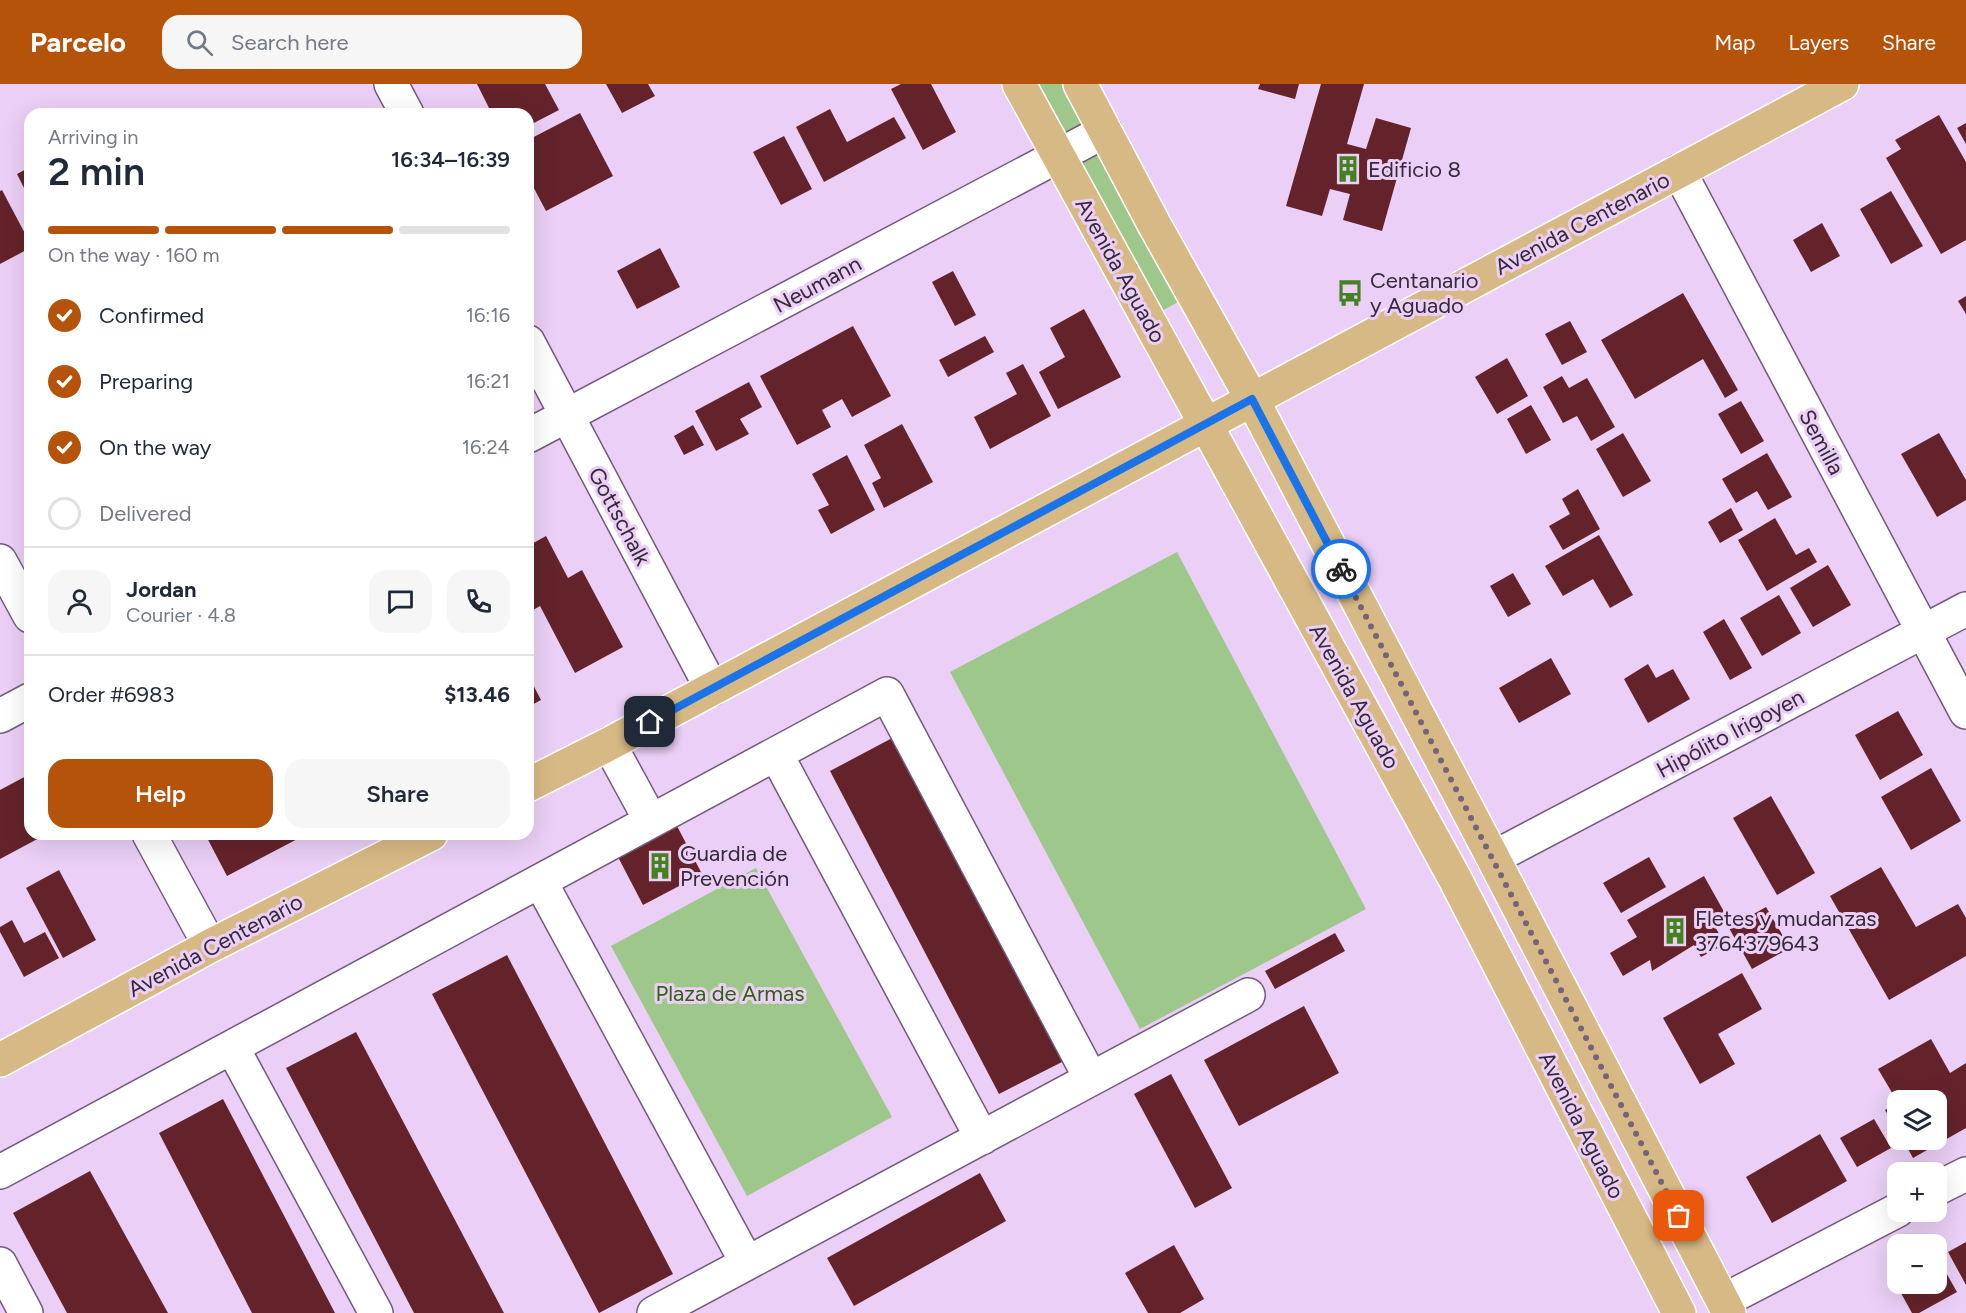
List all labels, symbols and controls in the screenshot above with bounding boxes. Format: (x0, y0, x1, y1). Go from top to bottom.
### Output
search box (162, 15, 582, 69)
text: Parcelo (30, 25, 126, 59)
icon: search (183, 26, 216, 59)
text: Search here (231, 29, 349, 56)
text: Map (1715, 30, 1755, 55)
text: Layers (1788, 30, 1849, 55)
text: Share (1882, 30, 1936, 55)
text: Arriving in (48, 125, 138, 149)
text: 16:34–16:39 (391, 146, 510, 173)
text: 2 min (48, 148, 145, 195)
building icon: Edificio 8 (1333, 154, 1363, 184)
place label: Edificio 8 (1368, 156, 1461, 183)
street label: Avenida Centenario (1490, 166, 1674, 281)
street label: Avenida Aguado (1070, 193, 1172, 347)
text: On the way · 160 m (48, 243, 220, 267)
street label: Neumann (769, 250, 866, 319)
place label: Centanario y Aguado (1370, 267, 1478, 319)
bus stop icon: Centanario y Aguado (1335, 278, 1365, 308)
icon: check (48, 299, 81, 332)
text: Confirmed (99, 302, 204, 329)
text: 16:16 (466, 303, 510, 327)
icon: check (48, 365, 81, 398)
text: Preparing (99, 368, 193, 395)
text: 16:21 (466, 369, 510, 393)
street label: Semilla (1793, 405, 1850, 480)
icon: check (48, 431, 81, 464)
text: On the way (99, 434, 211, 461)
text: 16:24 (462, 435, 510, 459)
street label: Gottschalk (582, 463, 657, 570)
text: Delivered (99, 500, 192, 527)
courier (1311, 539, 1371, 599)
icon: bike (1325, 553, 1358, 586)
button: person (48, 570, 111, 633)
button: chat (369, 570, 432, 633)
button: phone (447, 570, 510, 633)
text: Jordan (126, 576, 197, 603)
text: Courier · 4.8 (126, 603, 236, 627)
street label: Avenida Aguado (1304, 619, 1406, 773)
text: Order #6983 (48, 681, 175, 708)
text: $13.46 (444, 681, 510, 708)
street label: Hipólito Irigoyen (1652, 683, 1809, 784)
pin (624, 696, 675, 747)
icon: home (633, 705, 666, 738)
button: Help (48, 759, 273, 828)
button: Share (285, 759, 510, 828)
place label: Guardia de Prevención (680, 840, 789, 892)
building icon: Guardia de Prevención (645, 851, 675, 881)
street label: Avenida Centenario (123, 888, 307, 1003)
place label: Fletes y mudanzas 3764379643 (1695, 905, 1876, 957)
building icon: Fletes y mudanzas 3764379643 (1660, 916, 1690, 946)
park label: Plaza de Armas (655, 980, 805, 1007)
street label: Avenida Aguado (1533, 1047, 1630, 1203)
map controls (1887, 1090, 1947, 1294)
button: layers (1887, 1090, 1947, 1150)
button: + (1887, 1162, 1947, 1222)
pin (1653, 1190, 1704, 1241)
icon: bag (1662, 1199, 1695, 1232)
button: − (1887, 1234, 1947, 1294)

